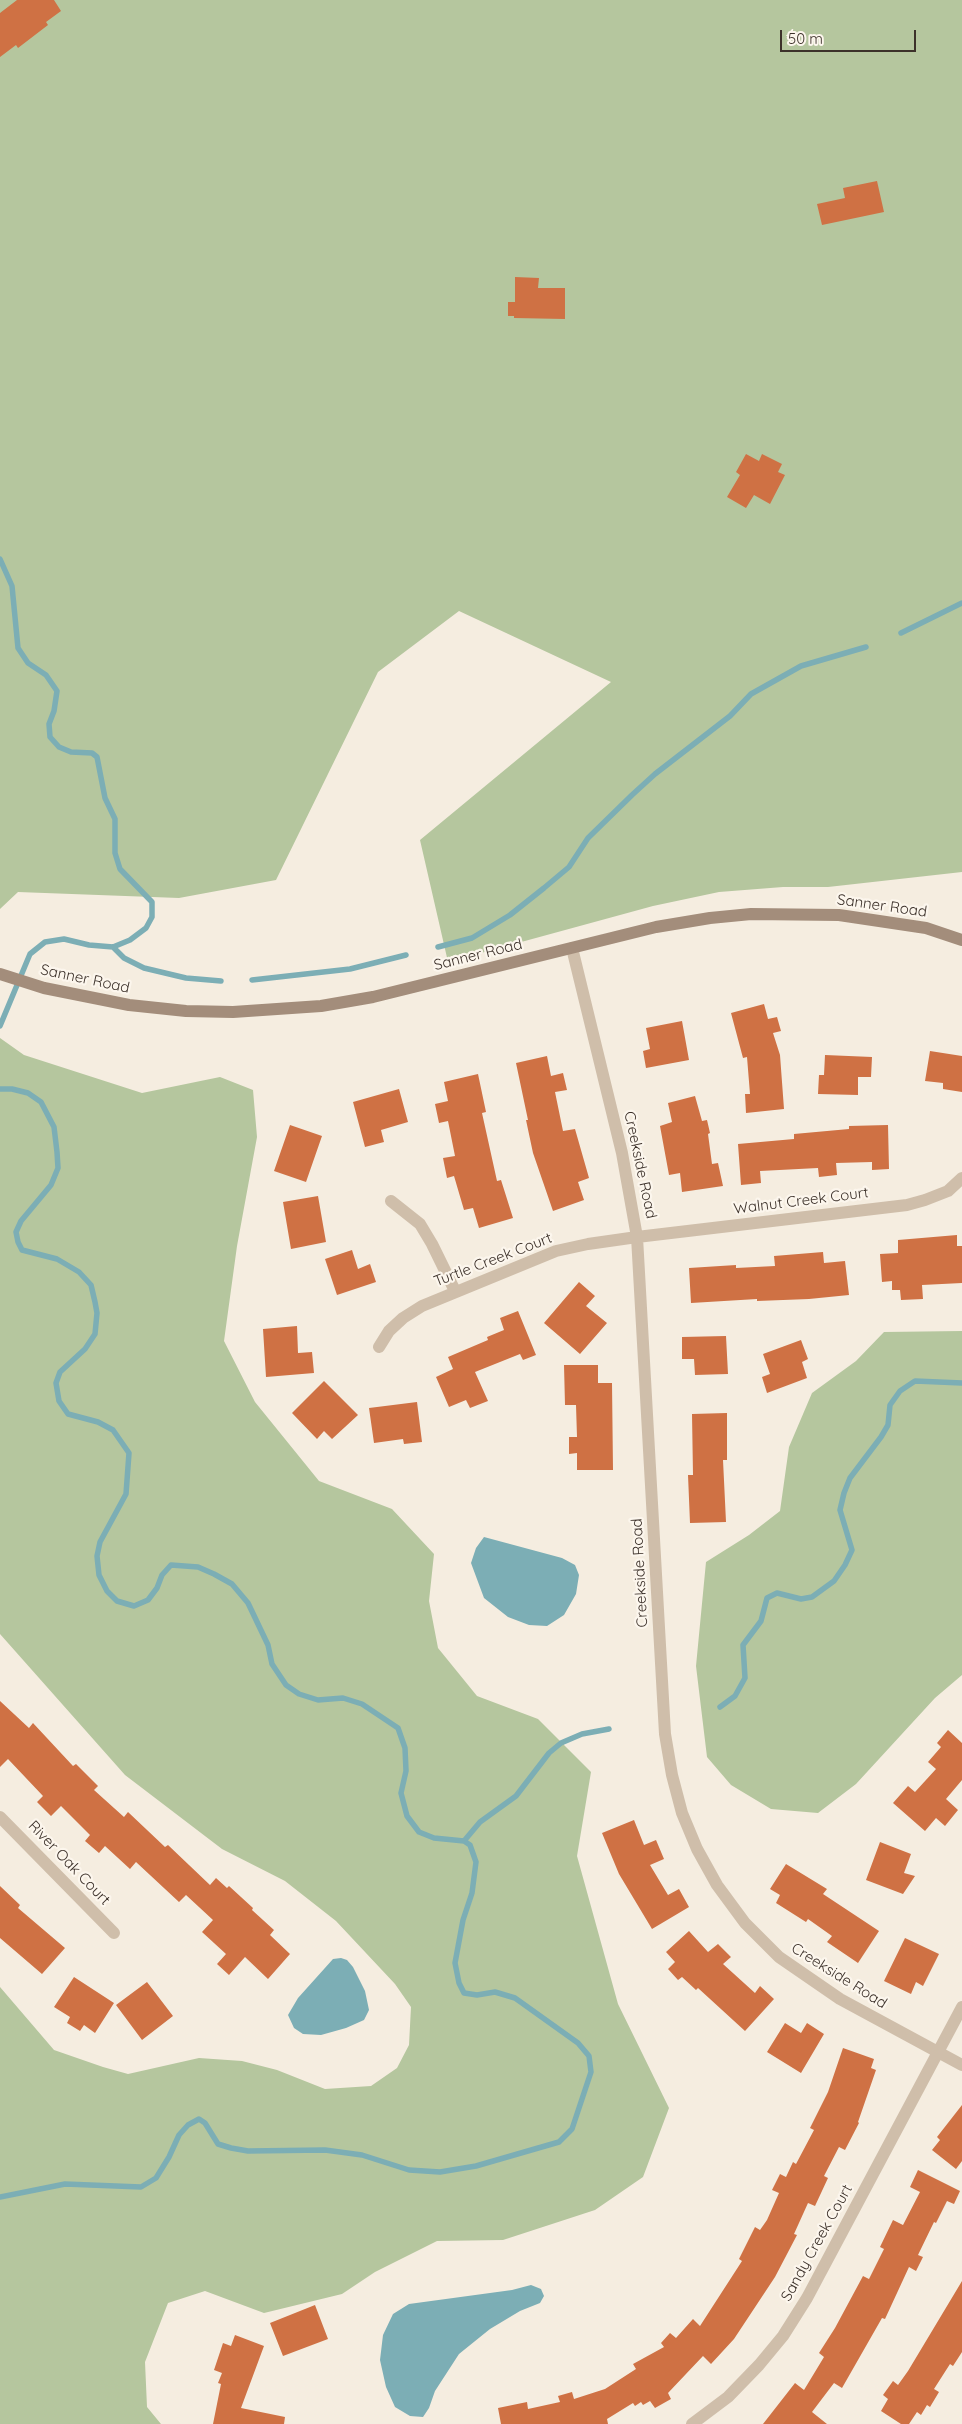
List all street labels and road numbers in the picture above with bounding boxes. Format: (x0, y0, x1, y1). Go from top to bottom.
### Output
street label: Sanner Road (836, 891, 928, 921)
street label: Sanner Road (432, 935, 524, 975)
street label: Sanner Road (39, 961, 131, 997)
street label: Creekside Road (620, 1110, 660, 1220)
street label: Walnut Creek Court (732, 1184, 870, 1218)
street label: Turtle Creek Court (431, 1229, 555, 1291)
street label: Creekside Road (628, 1518, 652, 1628)
street label: River Oak Court (24, 1817, 114, 1909)
street label: Creekside Road (788, 1939, 890, 2013)
street label: Sandy Creek Court (778, 2182, 856, 2304)

